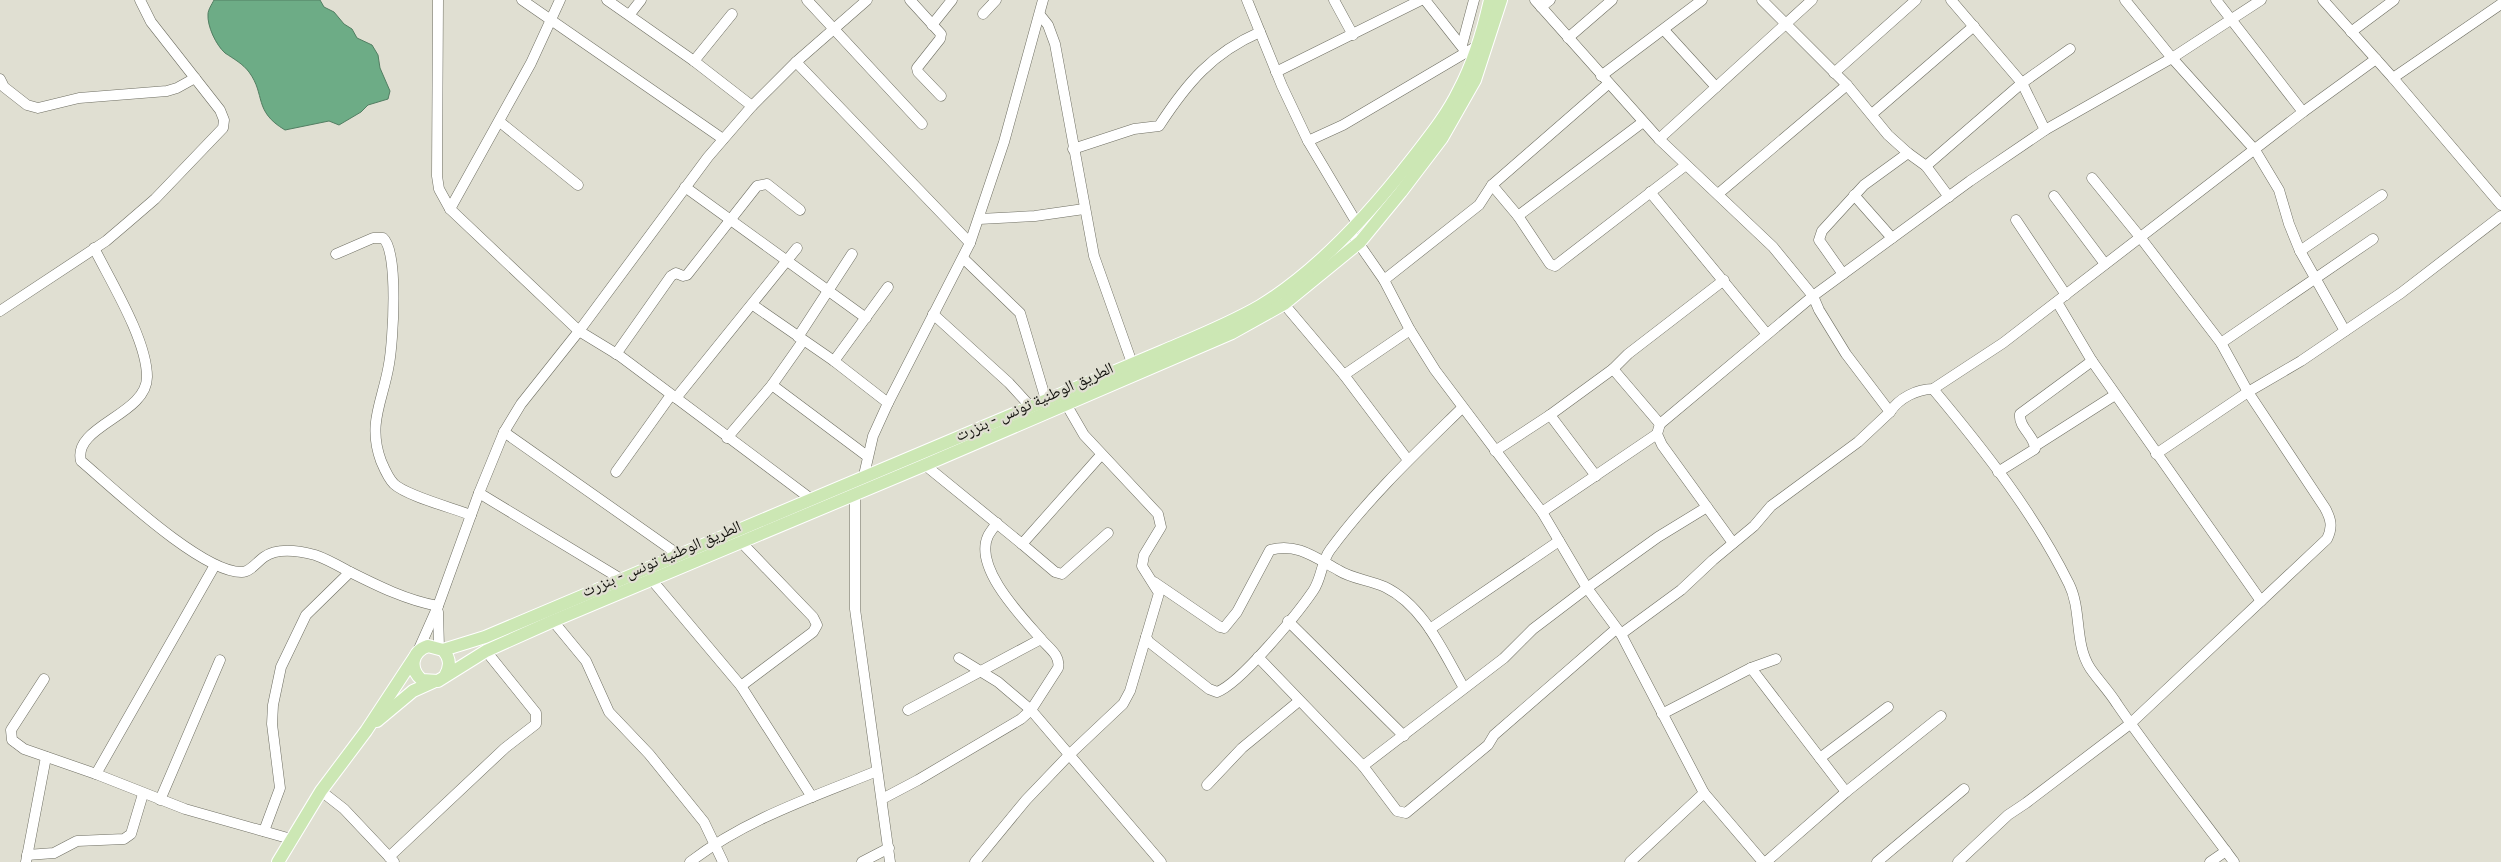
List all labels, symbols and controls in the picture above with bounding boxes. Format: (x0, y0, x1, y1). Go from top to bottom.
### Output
street label: الطريق الوطنية تونس - بنزرت (952, 358, 1117, 446)
street label: الطريق الوطنية تونس - بنزرت (579, 516, 744, 602)

